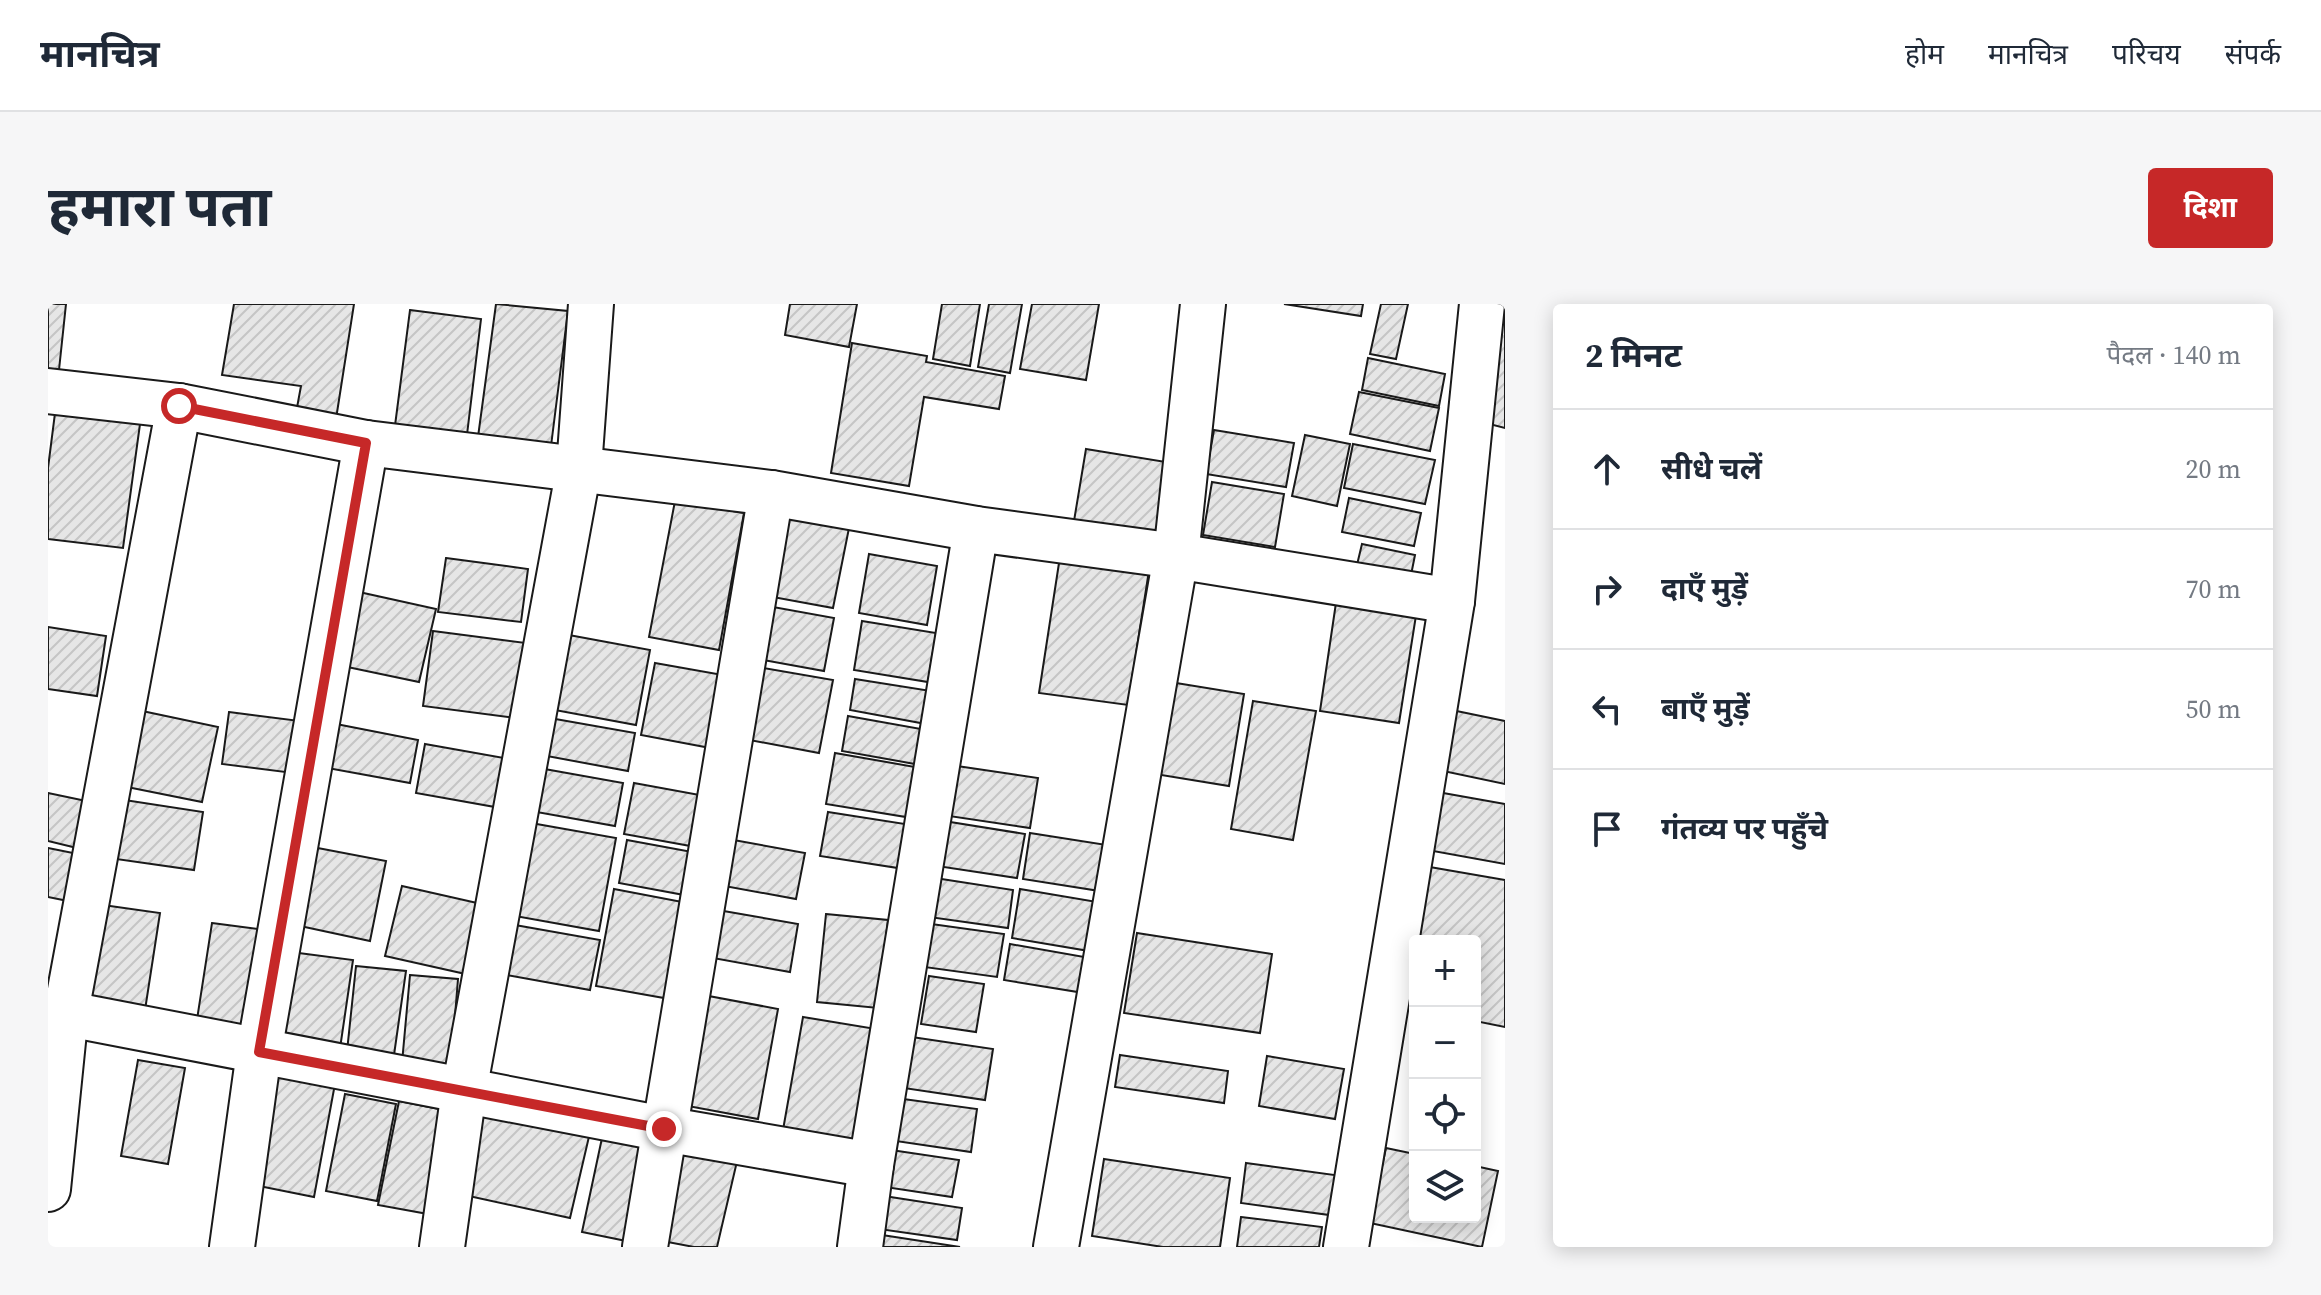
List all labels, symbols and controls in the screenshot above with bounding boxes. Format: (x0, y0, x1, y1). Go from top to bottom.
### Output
text: मानचित्र (40, 28, 160, 80)
text: होम (1905, 35, 1944, 73)
text: मानचित्र (1988, 35, 2068, 73)
text: परिचय (2112, 35, 2181, 73)
text: संपर्क (2225, 35, 2281, 73)
text: हमारा पता (48, 168, 271, 245)
button: दिशा (2148, 168, 2273, 248)
text: 2 मिनट (1585, 332, 1682, 378)
text: पैदल · 140 m (2106, 337, 2241, 373)
route start (161, 388, 197, 424)
icon: ahead (1585, 447, 1629, 491)
text: सीधे चलें (1661, 448, 1762, 489)
text: 20 m (2186, 451, 2241, 487)
icon: right (1585, 567, 1629, 611)
text: दाएँ मुड़ें (1661, 568, 1748, 609)
text: 70 m (2186, 571, 2241, 607)
icon: left (1585, 687, 1629, 731)
text: बाएँ मुड़ें (1661, 688, 1750, 729)
text: 50 m (2186, 691, 2241, 727)
icon: arrive (1585, 807, 1629, 851)
text: गंतव्य पर पहुँचे (1661, 808, 1828, 849)
map controls (1409, 935, 1481, 1223)
button: + (1409, 935, 1481, 1007)
button: − (1409, 1007, 1481, 1079)
button: locate (1409, 1079, 1481, 1151)
route end (646, 1111, 682, 1147)
button: layers (1409, 1151, 1481, 1223)

